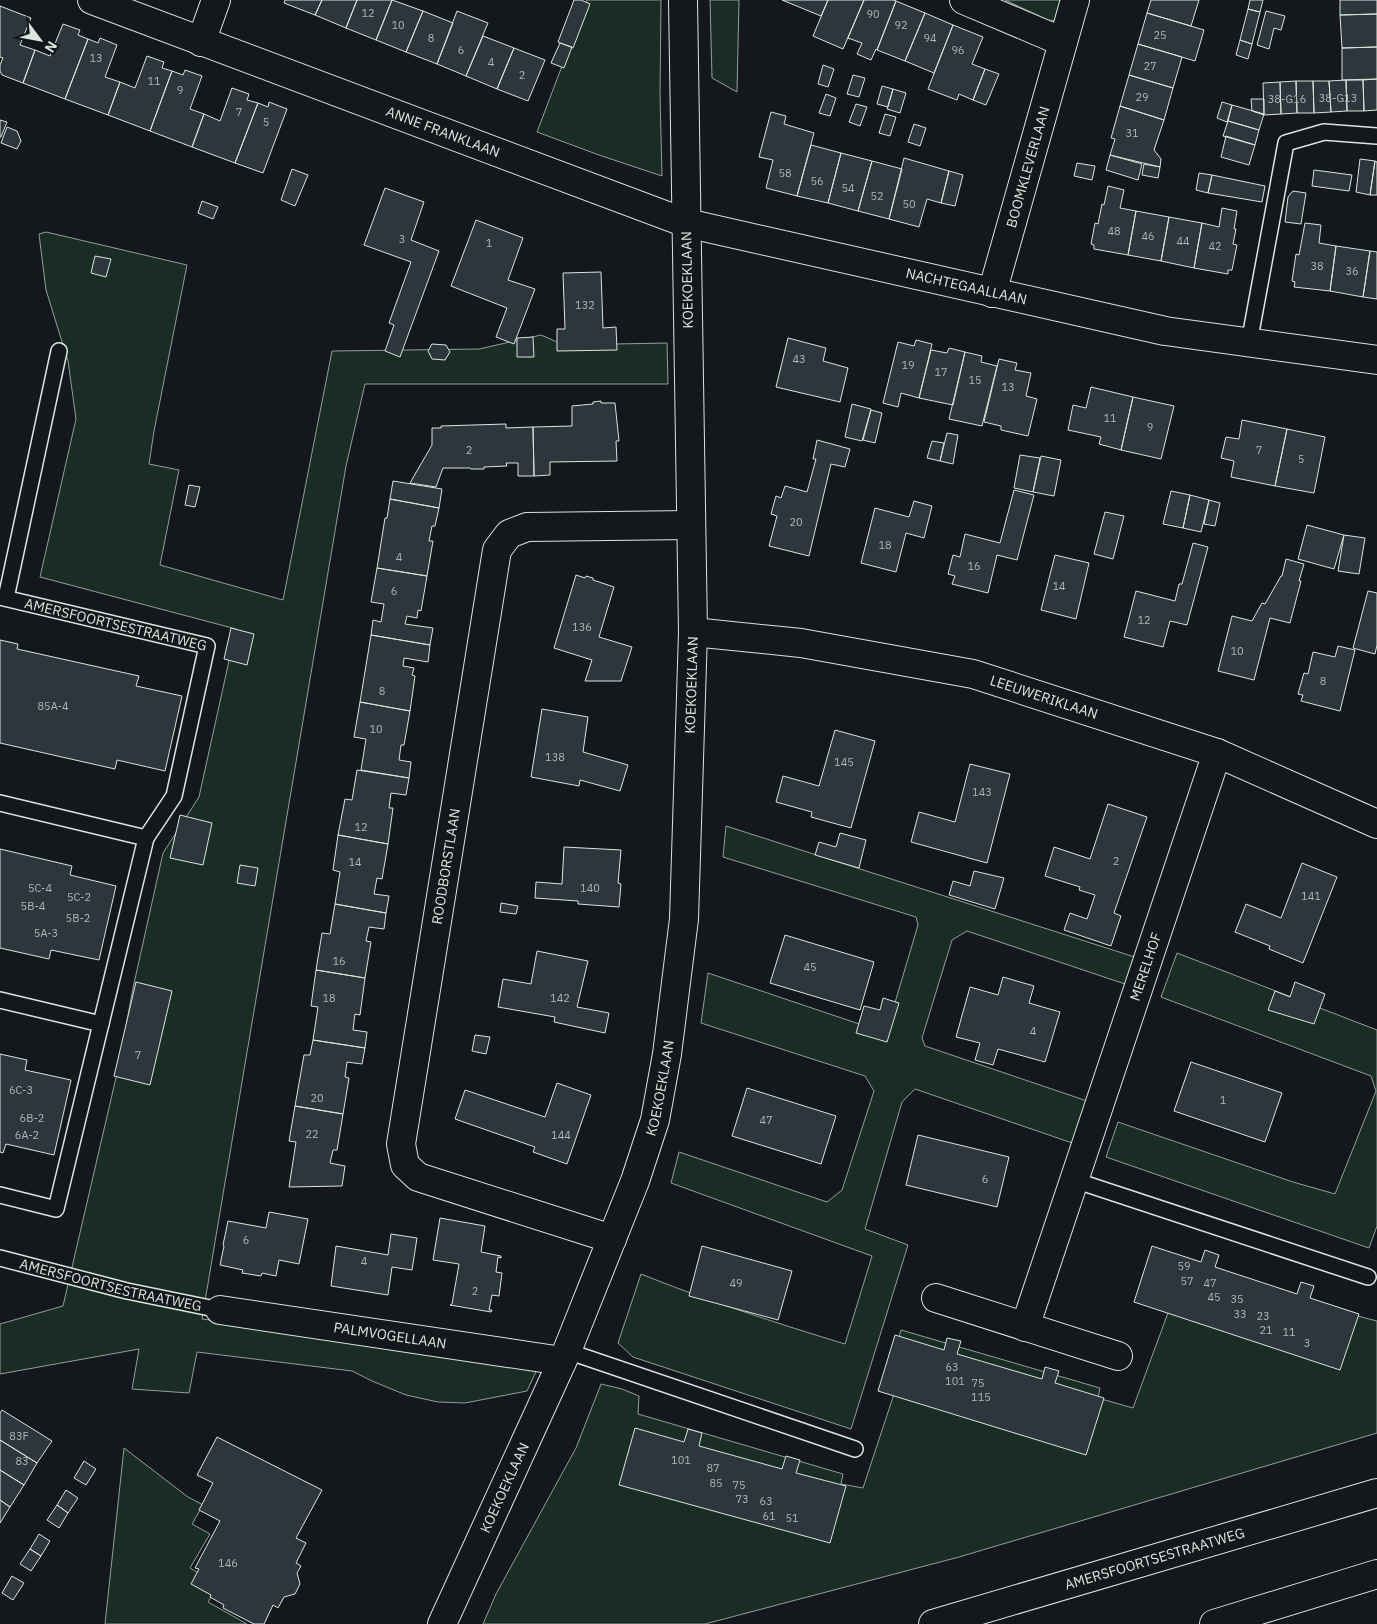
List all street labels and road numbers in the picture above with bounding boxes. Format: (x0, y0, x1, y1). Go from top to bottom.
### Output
street label: ANNE FRANKLAAN (384, 102, 503, 161)
street label: BOOMKLEVERLAAN (1002, 104, 1053, 230)
street label: KOEKOEKLAAN (677, 231, 697, 329)
street label: NACHTEGAALLAAN (904, 264, 1029, 309)
street label: AMERSFOORTSESTRAATWEG (23, 594, 209, 655)
street label: KOEKOEKLAAN (681, 636, 702, 734)
street label: LEEUWERIKLAAN (988, 671, 1100, 723)
street label: ROODBORSTLAAN (428, 807, 464, 926)
street label: MERELHOF (1126, 930, 1165, 1003)
street label: KOEKOEKLAAN (641, 1039, 678, 1138)
street label: AMERSFOORTSESTRAATWEG (18, 1254, 203, 1315)
street label: PALMVOGELLAAN (333, 1318, 448, 1353)
street label: KOEKOEKLAAN (476, 1440, 533, 1536)
street label: AMERSFOORTSESTRAATWEG (1062, 1524, 1247, 1594)

